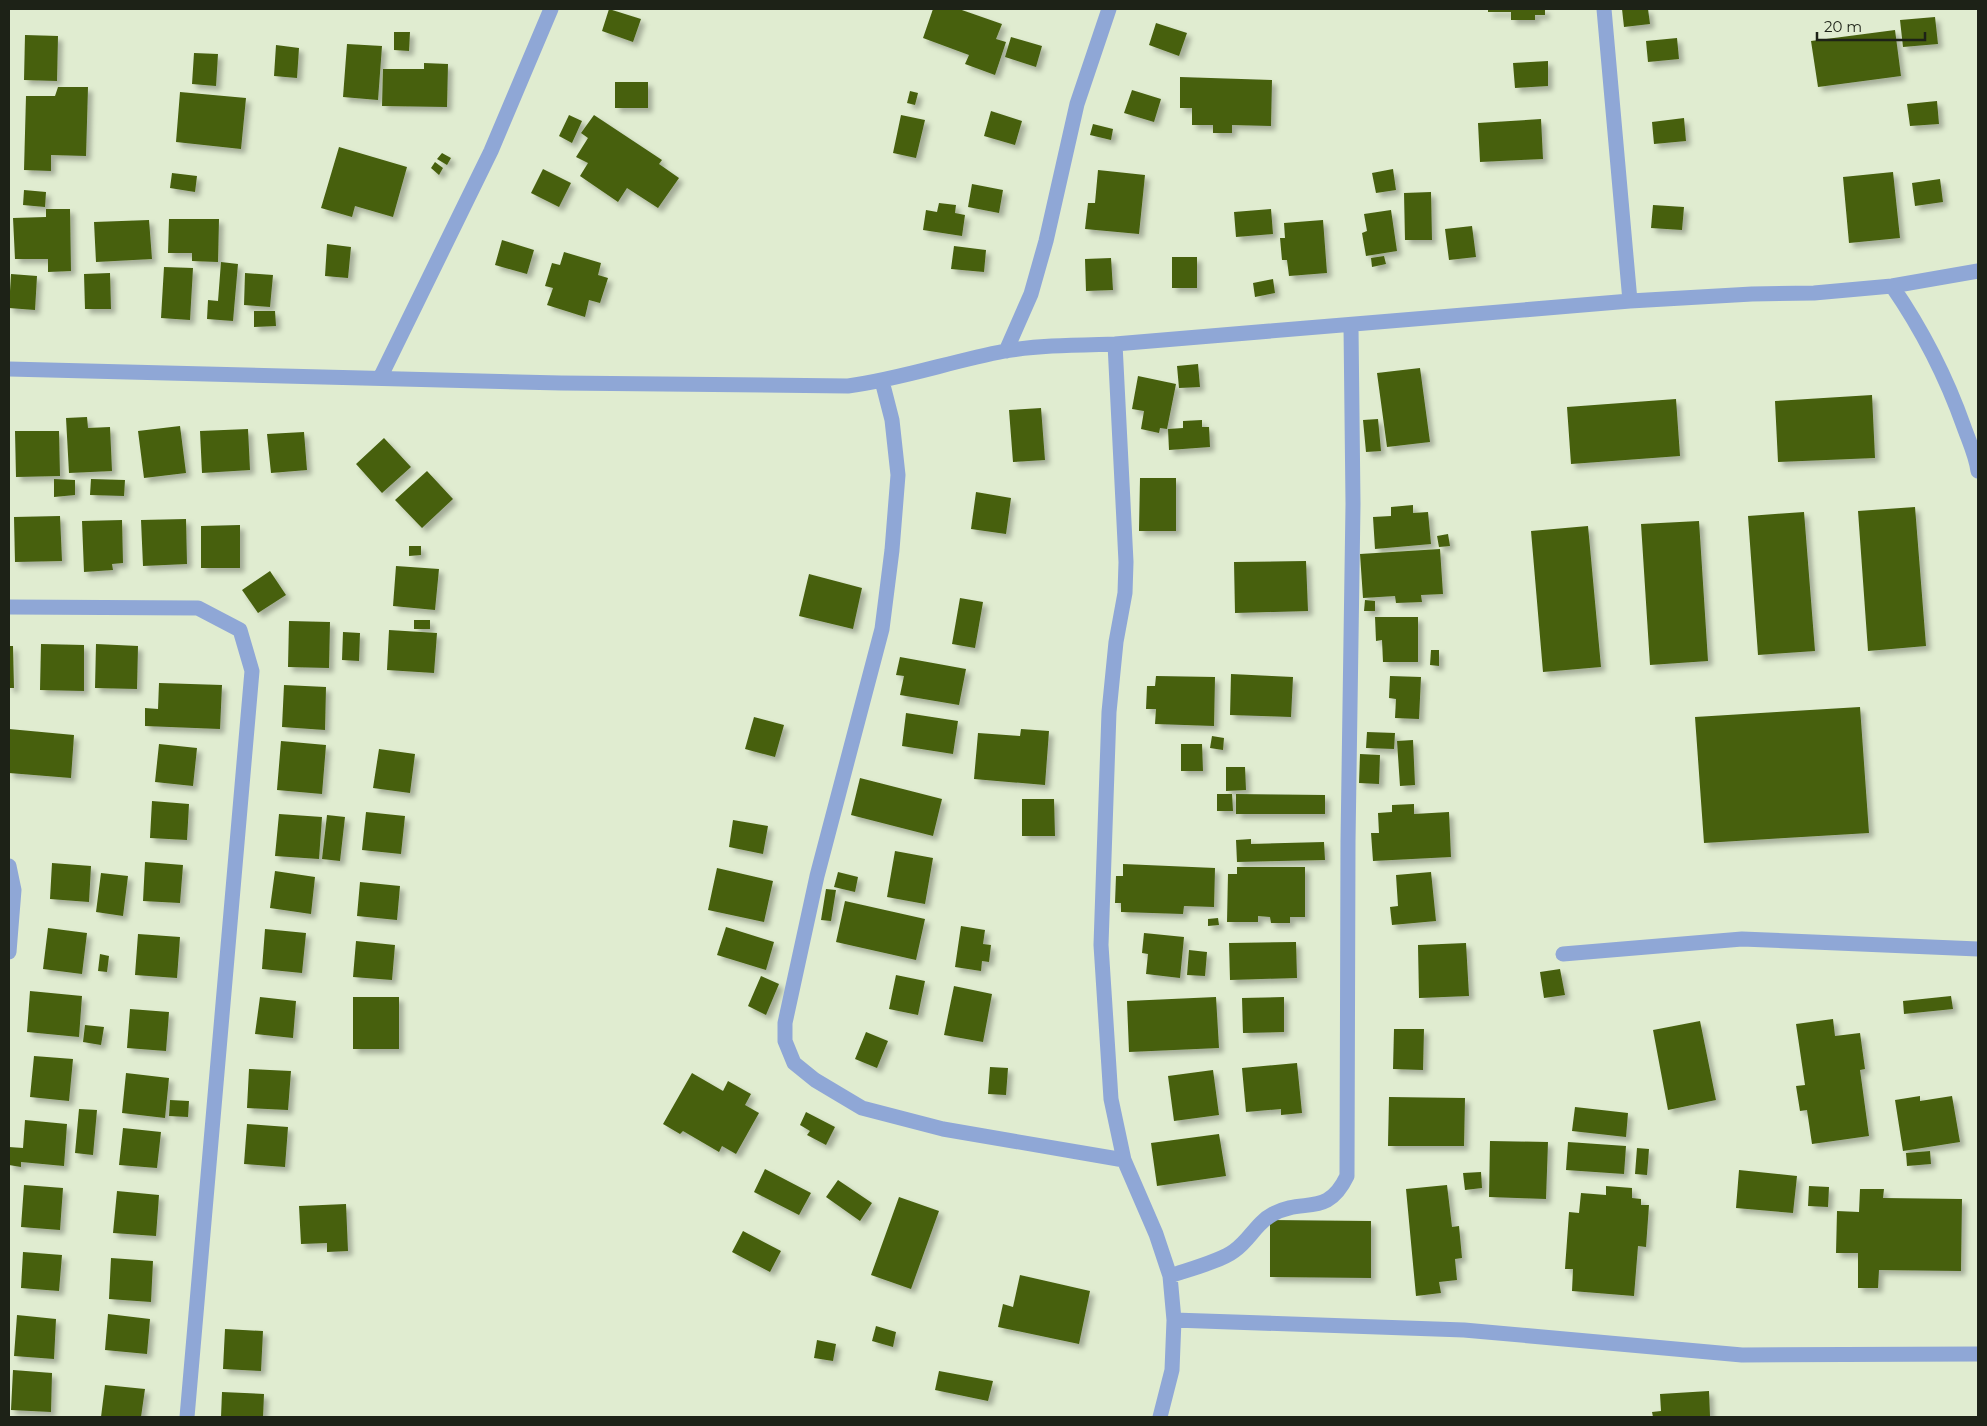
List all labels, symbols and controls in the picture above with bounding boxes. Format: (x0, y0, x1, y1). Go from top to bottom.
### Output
scale bar (1817, 10, 1924, 42)
text: 20 m (1824, 17, 1862, 36)

